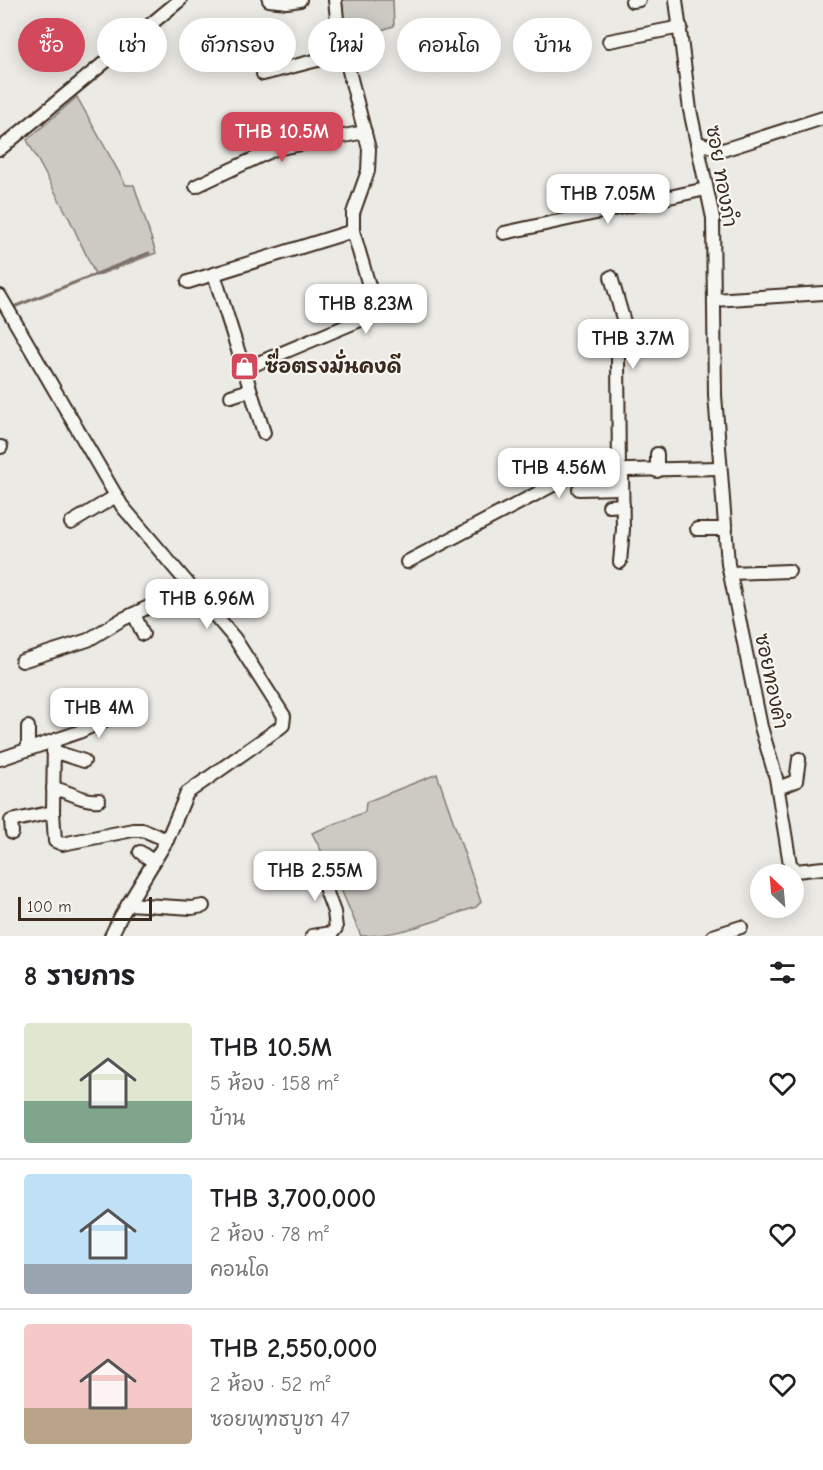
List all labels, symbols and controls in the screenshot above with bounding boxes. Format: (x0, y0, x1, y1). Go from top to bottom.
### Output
chip: ซื้อ (18, 18, 85, 72)
chip: เช่า (97, 18, 167, 72)
chip: ตัวกรอง (179, 18, 296, 72)
chip: ใหม่ (308, 18, 385, 72)
chip: คอนโด (397, 18, 501, 72)
chip: บ้าน (513, 18, 592, 72)
pin: THB 10.5M (213, 112, 351, 163)
text: THB 10.5M (235, 120, 329, 143)
street label: ซอย ทองภํา (701, 123, 744, 229)
pin: THB 7.05M (539, 174, 677, 225)
text: THB 7.05M (561, 182, 655, 205)
pin: THB 8.23M (297, 284, 435, 335)
text: THB 8.23M (319, 292, 413, 315)
pin: THB 3.7M (571, 319, 695, 370)
text: THB 3.7M (592, 327, 674, 350)
place label: ซื่อตรงมั่นคงดี (265, 348, 402, 378)
shop icon: ซื่อตรงมั่นคงดี (228, 350, 260, 382)
pin: THB 4.56M (490, 448, 628, 499)
text: THB 4.56M (512, 456, 606, 479)
pin: THB 6.96M (138, 579, 276, 630)
text: THB 6.96M (159, 587, 255, 610)
street label: ซอยทองคำ (750, 631, 795, 731)
pin: THB 4M (50, 688, 148, 739)
text: THB 4M (64, 696, 134, 719)
pin: THB 2.55M (246, 851, 384, 902)
text: THB 2.55M (267, 859, 363, 882)
north arrow (750, 864, 804, 918)
map controls (750, 864, 804, 918)
scale bar (18, 894, 152, 922)
text: 100 m (27, 898, 71, 916)
icon: filters (766, 956, 799, 989)
text: 8 รายการ (24, 962, 135, 992)
text: THB 10.5M (210, 1033, 332, 1063)
icon: home (72, 1047, 144, 1119)
icon: heart (766, 1067, 799, 1100)
text: 5 ห้อง · 158 m² (210, 1072, 339, 1095)
text: บ้าน (210, 1107, 245, 1130)
text: THB 3,700,000 (210, 1184, 376, 1214)
icon: home (72, 1198, 144, 1270)
icon: heart (766, 1218, 799, 1251)
text: 2 ห้อง · 78 m² (210, 1223, 329, 1246)
text: คอนโด (210, 1258, 269, 1281)
text: THB 2,550,000 (210, 1334, 377, 1364)
icon: home (72, 1348, 144, 1420)
icon: heart (766, 1368, 799, 1401)
text: 2 ห้อง · 52 m² (210, 1373, 331, 1396)
text: ซอยพุทธบูชา 47 (210, 1408, 350, 1431)

